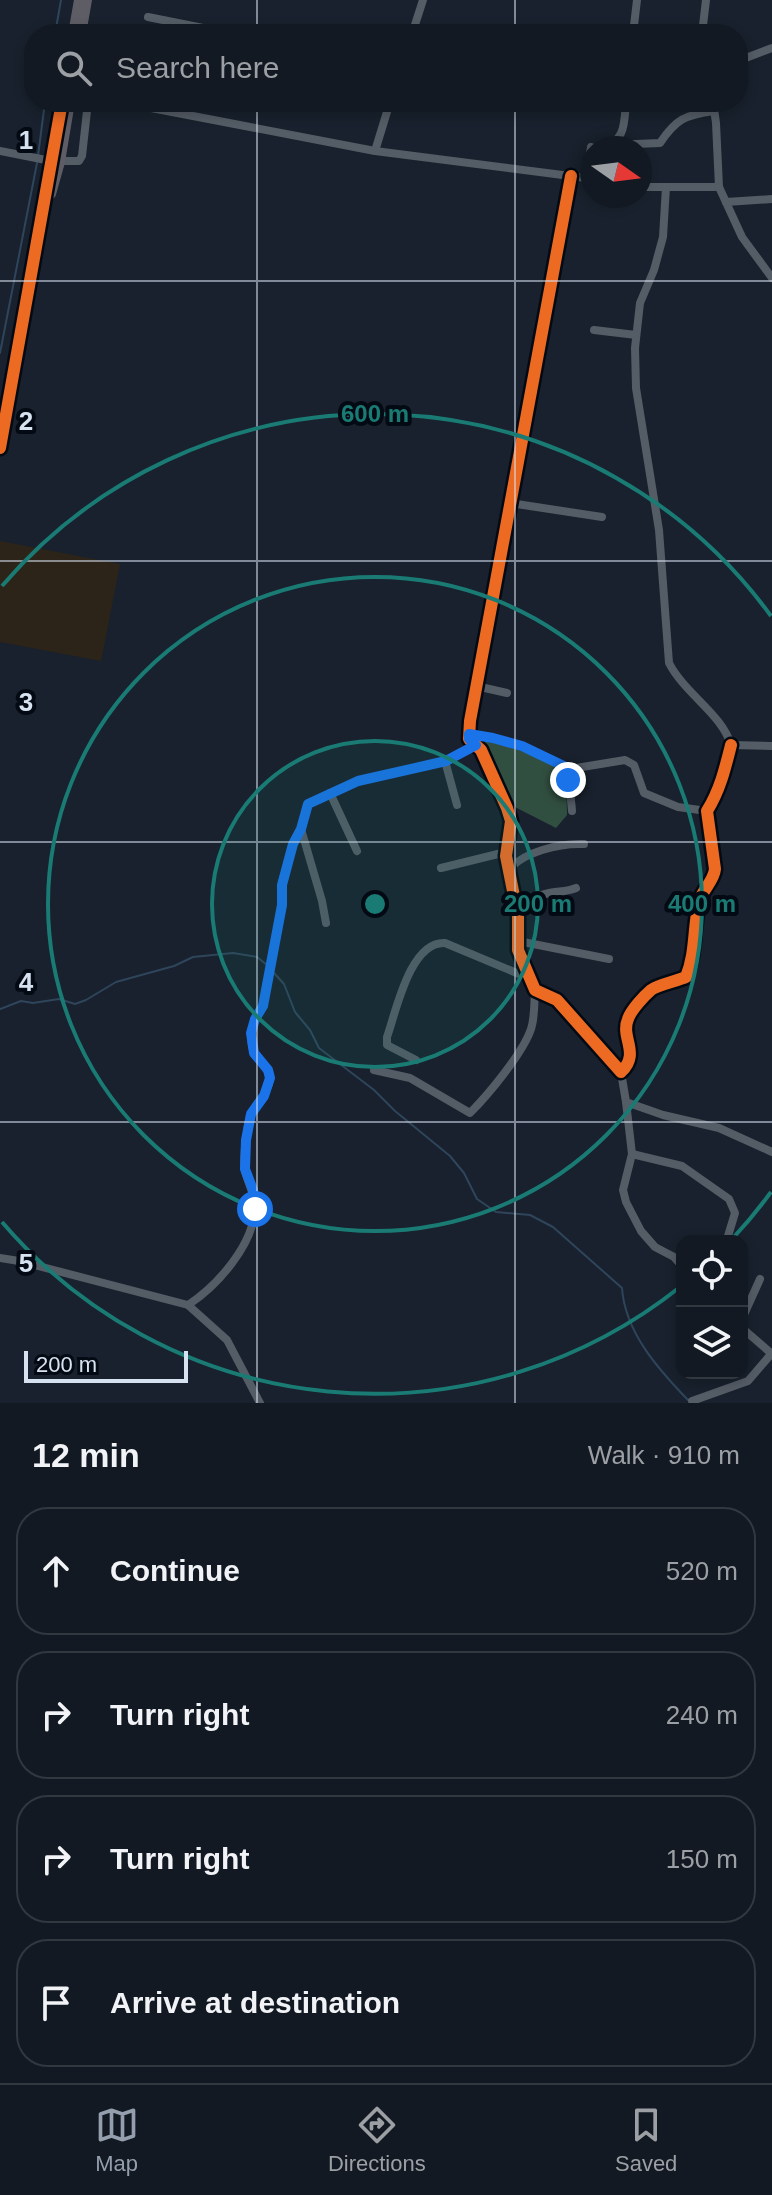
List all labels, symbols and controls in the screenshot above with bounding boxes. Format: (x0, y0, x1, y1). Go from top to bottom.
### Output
search box (24, 24, 748, 112)
icon: search (52, 46, 96, 90)
text: Search here (116, 51, 279, 84)
text: 1 (19, 125, 33, 155)
north arrow (580, 136, 652, 208)
text: 600 m (341, 400, 409, 427)
text: 2 (19, 406, 33, 436)
text: 3 (19, 687, 33, 717)
route end (550, 762, 586, 798)
centre of rings (361, 890, 389, 918)
text: 200 m (504, 890, 572, 917)
text: 400 m (668, 890, 736, 917)
text: 4 (19, 967, 34, 997)
route start (237, 1191, 273, 1227)
map controls (676, 1235, 748, 1379)
button: locate (676, 1235, 748, 1307)
text: 5 (19, 1248, 33, 1278)
button: layers (676, 1307, 748, 1379)
scale bar (24, 1347, 188, 1383)
text: 200 m (36, 1352, 97, 1377)
text: 12 min (32, 1436, 140, 1474)
text: Walk · 910 m (588, 1440, 740, 1470)
icon: ahead (34, 1549, 78, 1593)
text: Continue (110, 1554, 240, 1587)
text: 520 m (666, 1556, 738, 1586)
icon: right (34, 1693, 78, 1737)
text: Turn right (110, 1698, 249, 1731)
text: 240 m (666, 1700, 738, 1730)
icon: right (34, 1837, 78, 1881)
text: Turn right (110, 1842, 249, 1875)
text: 150 m (666, 1844, 738, 1874)
icon: arrive (34, 1981, 78, 2025)
text: Arrive at destination (110, 1986, 400, 2019)
tab: Map (95, 2103, 139, 2177)
tab: Directions (328, 2103, 426, 2177)
tab: Saved (615, 2103, 677, 2177)

